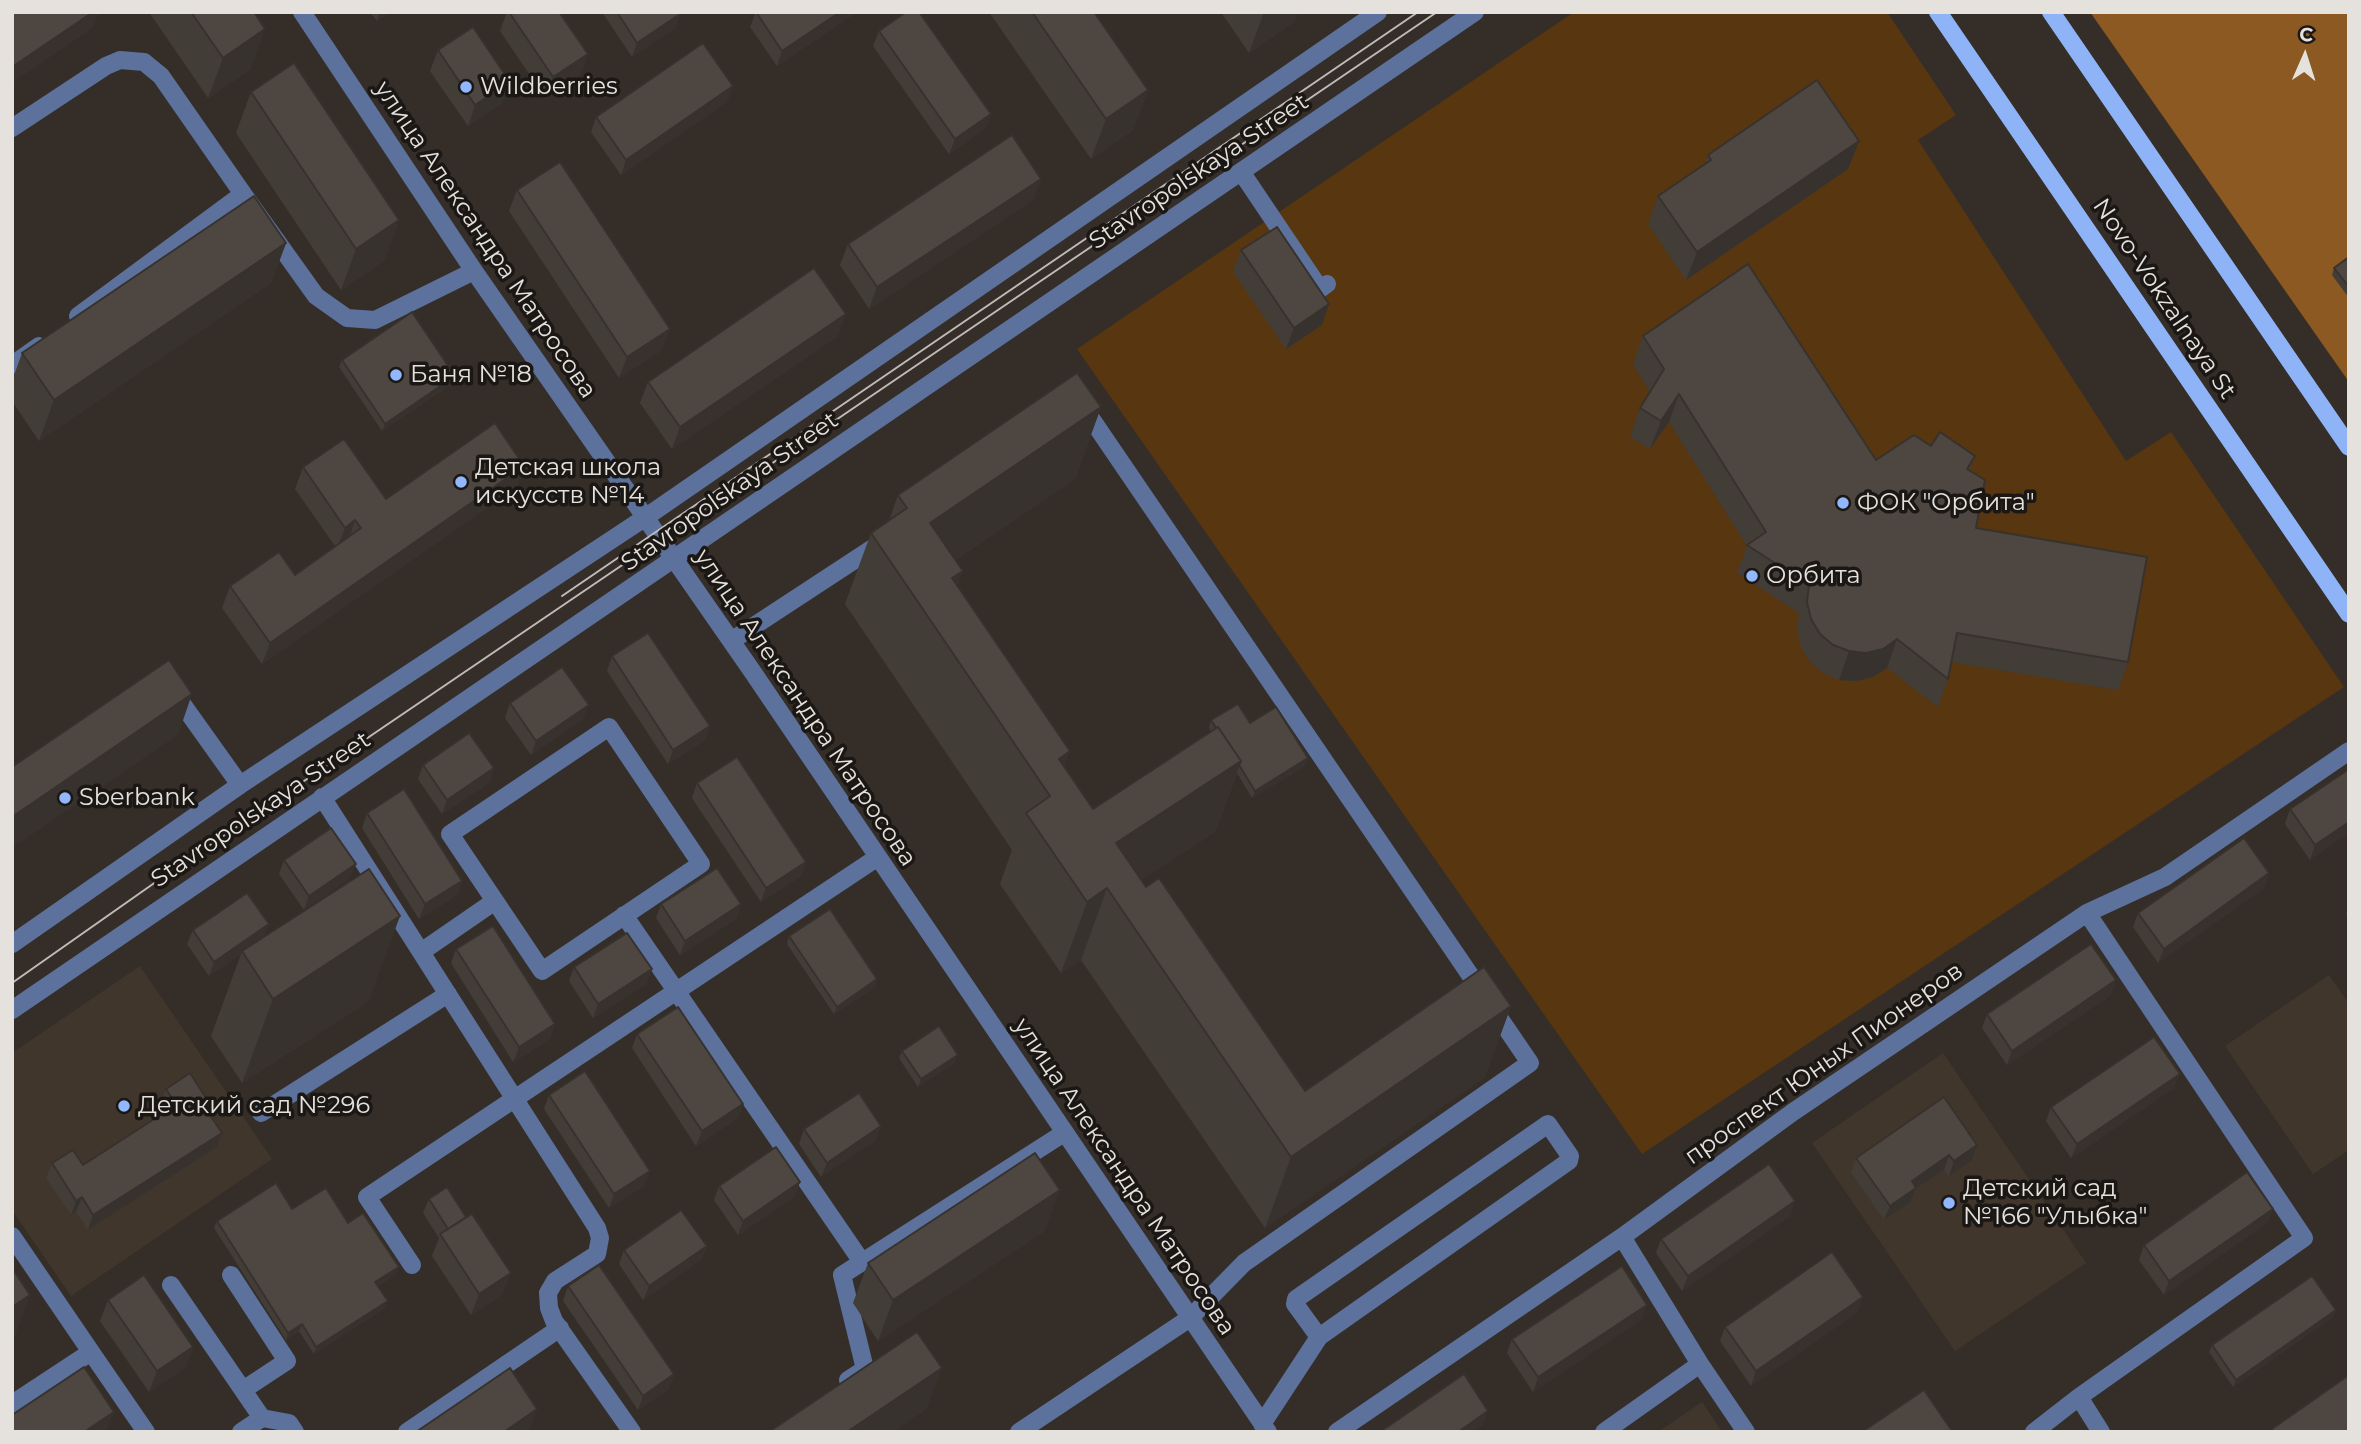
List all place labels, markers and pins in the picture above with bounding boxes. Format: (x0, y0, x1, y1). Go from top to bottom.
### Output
place label: Wildberries (480, 73, 618, 101)
marker: Wildberries (458, 79, 474, 95)
place label: Баня №18 (410, 361, 532, 389)
marker: Баня №18 (388, 367, 404, 383)
place label: Детская школа искусств №14 (475, 454, 661, 510)
marker: Детская школа искусств №14 (453, 474, 469, 490)
place label: ФОК "Орбита" (1857, 489, 2035, 517)
marker: ФОК "Орбита" (1835, 495, 1851, 511)
place label: Орбита (1766, 562, 1861, 590)
marker: Орбита (1744, 568, 1760, 584)
place label: Sberbank (79, 784, 195, 812)
marker: Sberbank (57, 790, 73, 806)
place label: Детский сад №296 (138, 1092, 370, 1120)
marker: Детский сад №296 (116, 1098, 132, 1114)
place label: Детский сад №166 "Улыбка" (1963, 1175, 2148, 1231)
marker: Детский сад №166 "Улыбка" (1941, 1195, 1957, 1211)

